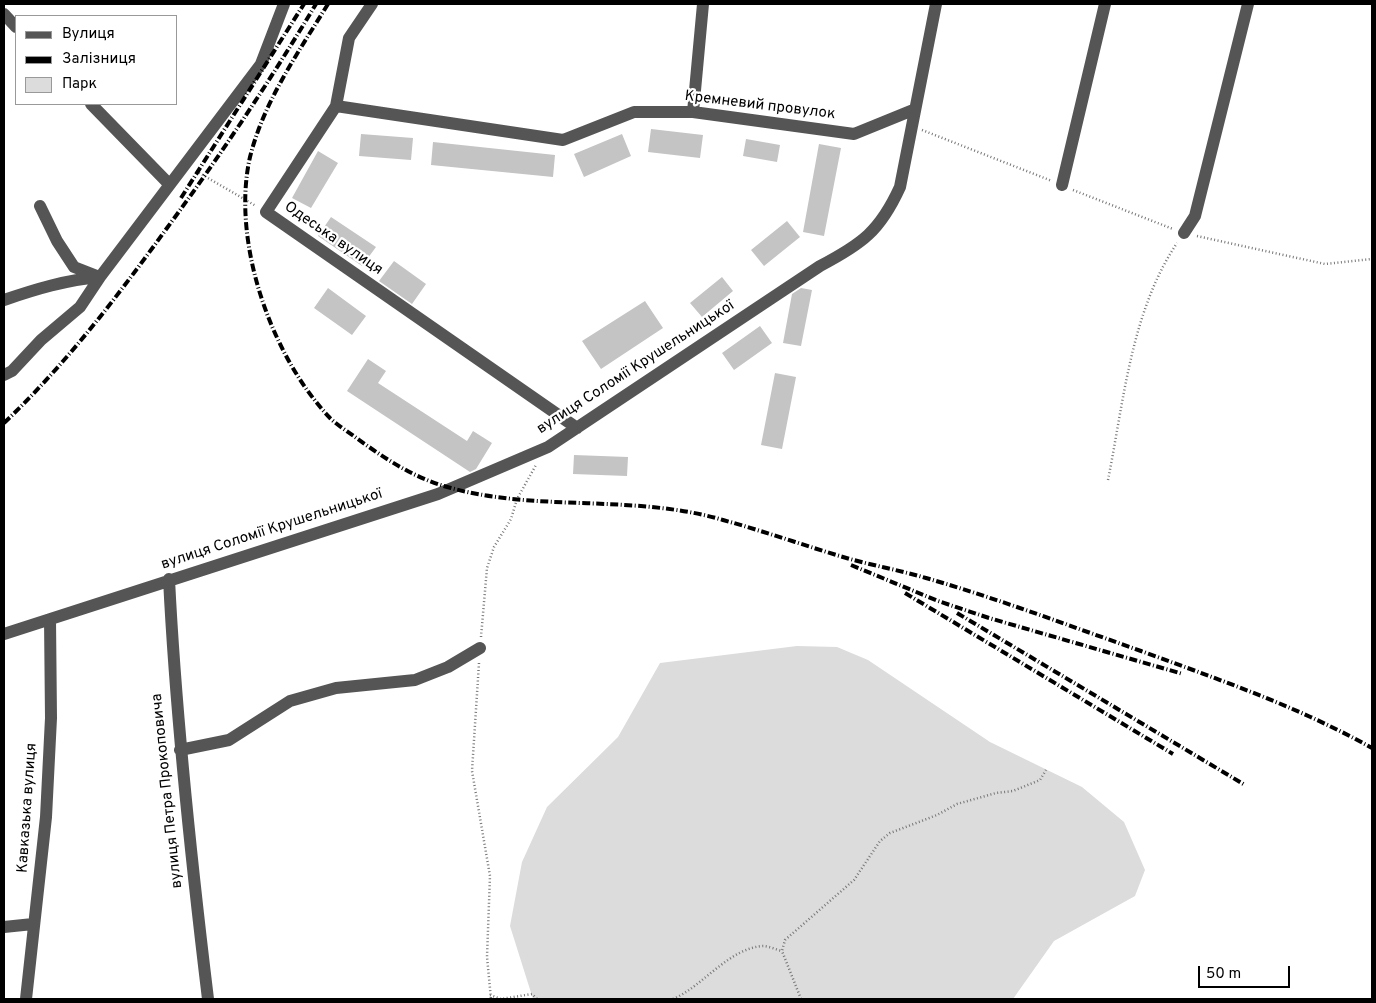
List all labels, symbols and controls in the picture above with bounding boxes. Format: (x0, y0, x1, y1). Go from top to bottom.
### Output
legend (15, 15, 178, 105)
text: Вулиця (62, 25, 115, 44)
text: Залізниця (62, 50, 136, 69)
text: Парк (62, 75, 97, 94)
street label: Кремневий провулок (684, 88, 836, 124)
street label: Одеська вулиця (280, 198, 386, 280)
street label: вулиця Соломії Крушельницької (534, 297, 738, 439)
street label: вулиця Соломії Крушельницької (159, 486, 385, 574)
street label: вулиця Петра Прокоповича (149, 693, 187, 889)
street label: Кавказька вулиця (14, 742, 42, 874)
scale bar (1201, 956, 1294, 988)
text: 50 m (1206, 965, 1241, 984)

